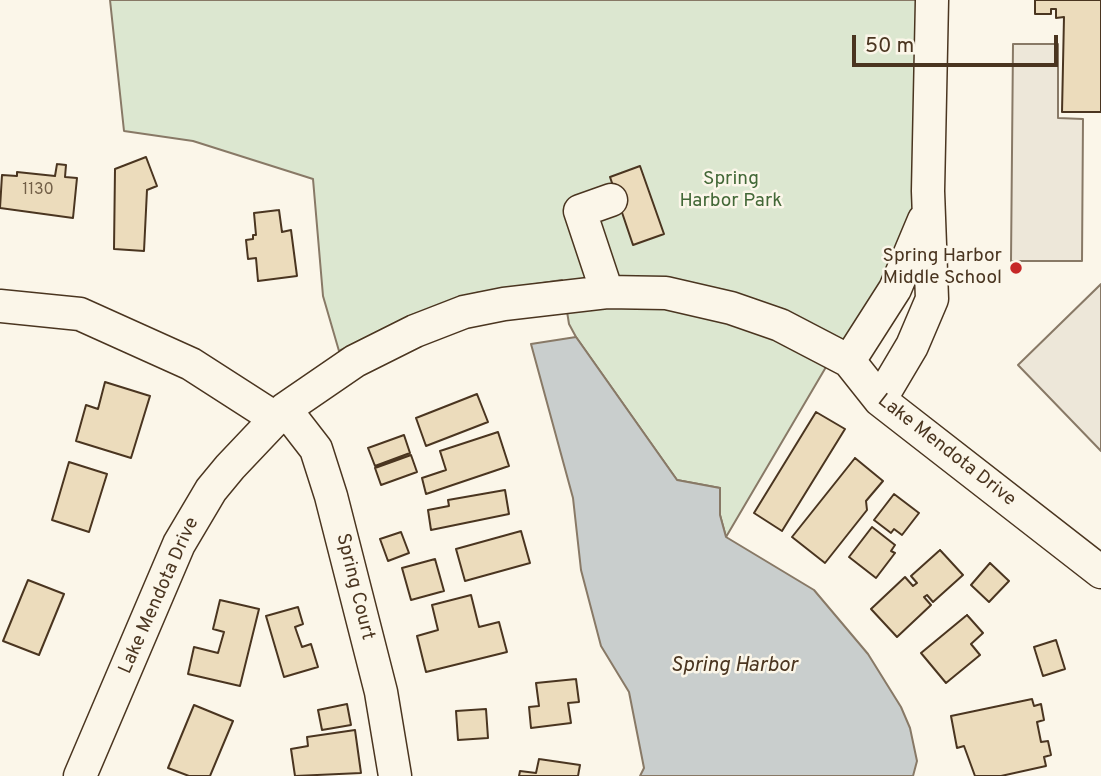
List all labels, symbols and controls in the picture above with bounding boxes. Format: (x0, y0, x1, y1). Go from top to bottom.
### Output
scale bar (856, 21, 1062, 65)
text: 50 m (865, 33, 914, 60)
park label: Spring Harbor Park (680, 169, 782, 213)
house number: 1130 (22, 181, 54, 201)
place label: Spring Harbor Middle School (883, 246, 1002, 290)
marker: Spring Harbor Middle School (1008, 260, 1024, 276)
street label: Lake Mendota Drive (872, 390, 1020, 512)
street label: Lake Mendota Drive (115, 514, 205, 678)
street label: Spring Court (330, 531, 378, 643)
water label: Spring Harbor (671, 654, 797, 680)

